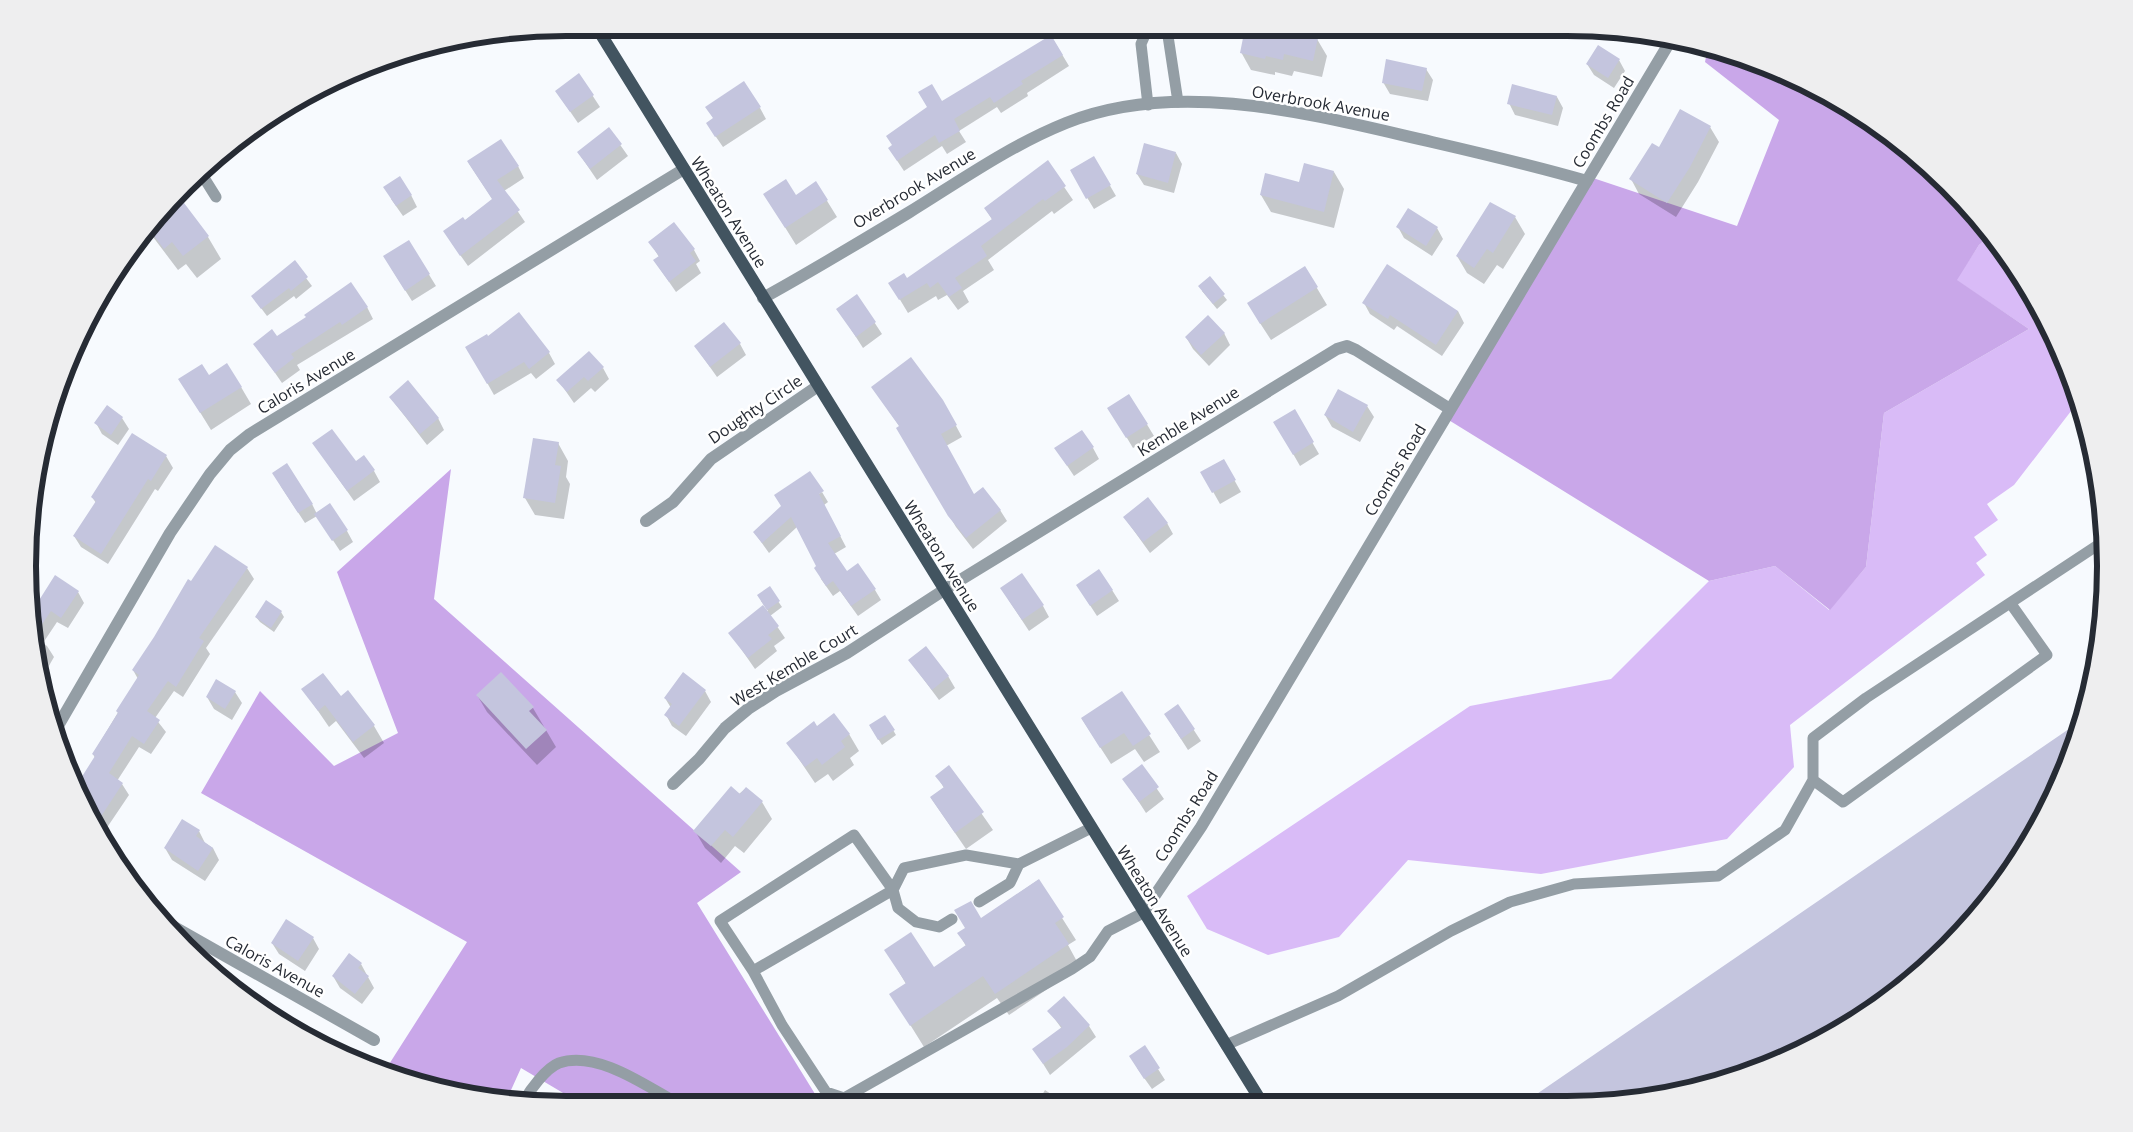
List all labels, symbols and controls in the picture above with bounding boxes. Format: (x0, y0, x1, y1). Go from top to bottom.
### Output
street label: Coombs Road (1567, 72, 1639, 172)
street label: Overbrook Avenue (1250, 80, 1392, 126)
street label: Overbrook Avenue (848, 143, 980, 233)
street label: Wheaton Avenue (686, 152, 772, 272)
street label: Caloris Avenue (253, 343, 359, 419)
street label: Doughty Circle (704, 369, 806, 449)
street label: Kemble Avenue (1133, 381, 1243, 461)
street label: Coombs Road (1359, 420, 1431, 520)
street label: Wheaton Avenue (899, 496, 985, 616)
street label: West Kemble Court (727, 618, 861, 711)
street label: Coombs Road (1149, 766, 1223, 866)
street label: Wheaton Avenue (1112, 841, 1198, 961)
street label: Caloris Avenue (221, 930, 329, 1002)

